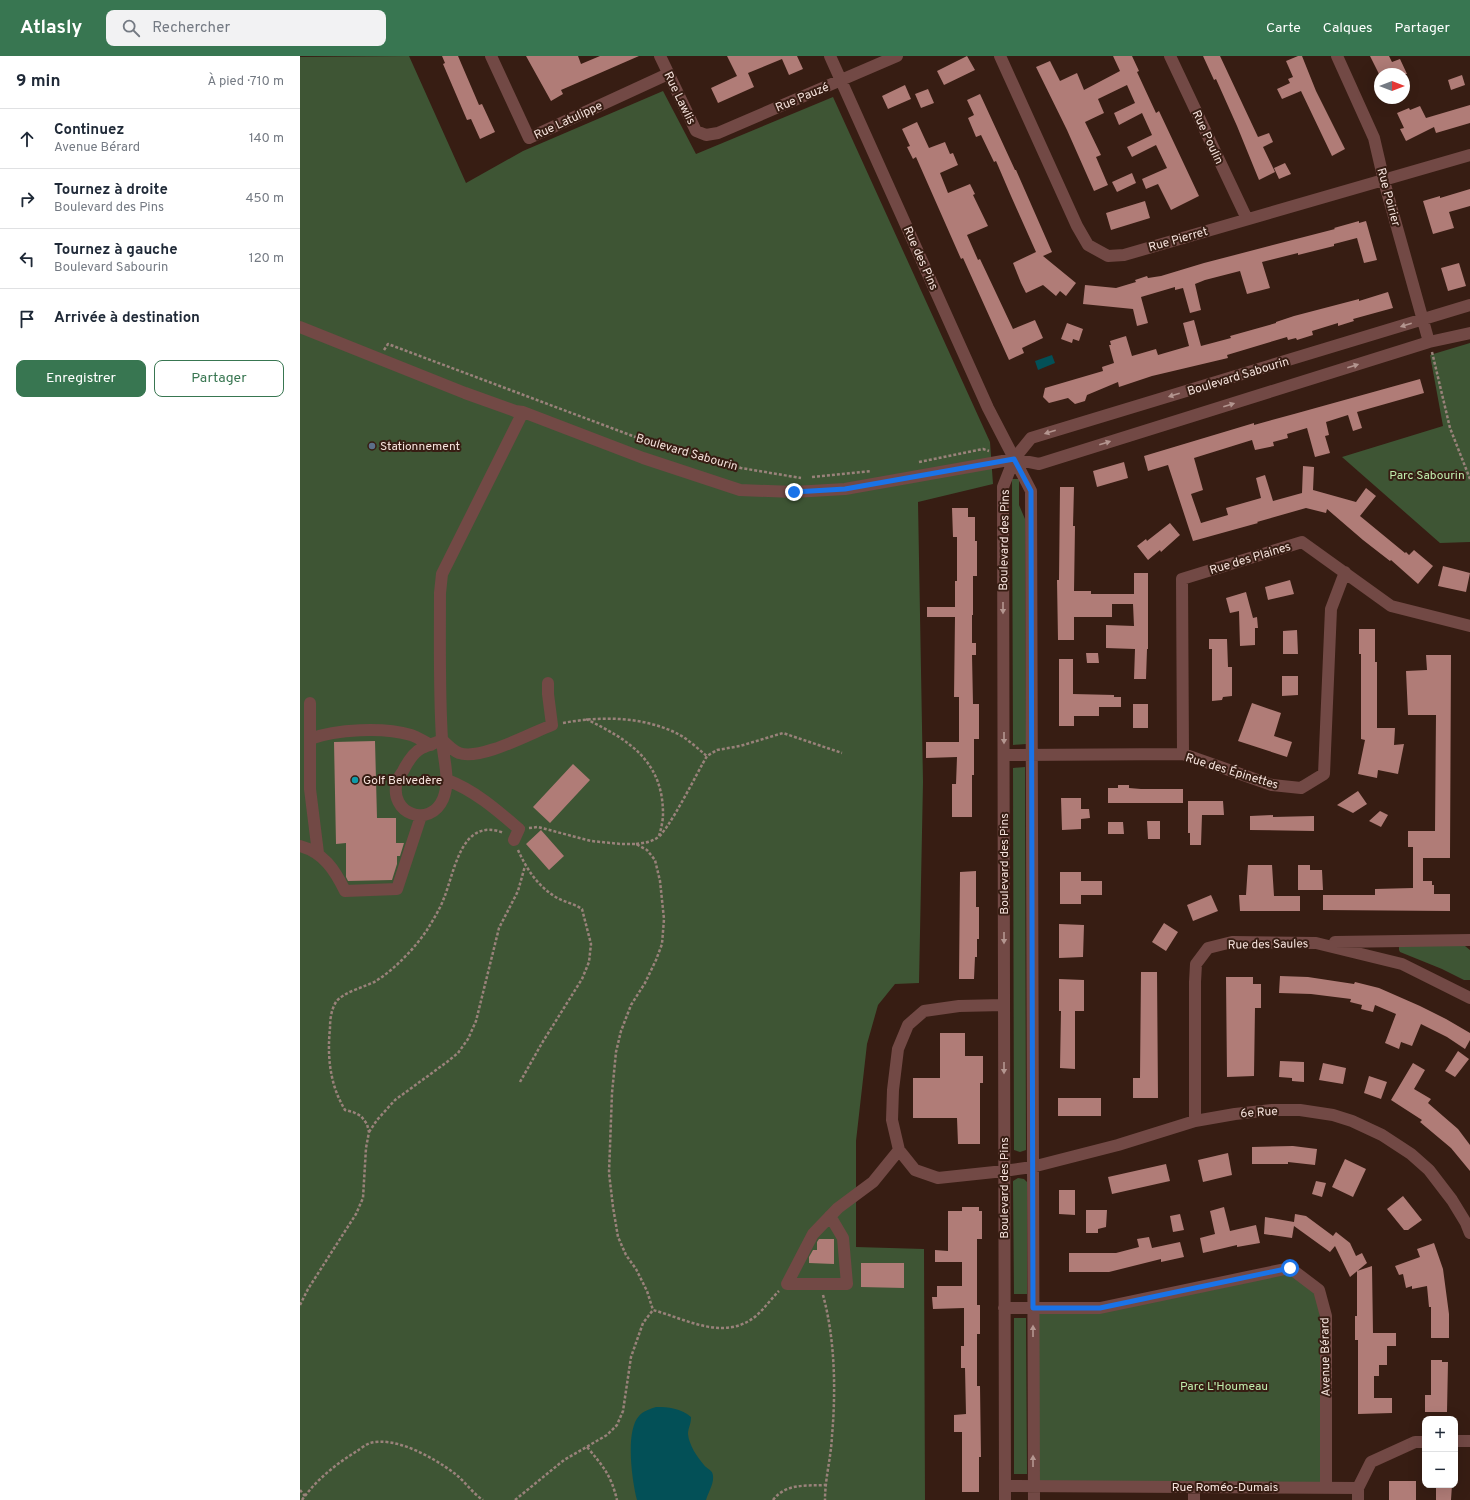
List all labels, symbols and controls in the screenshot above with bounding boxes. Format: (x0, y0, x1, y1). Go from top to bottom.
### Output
search box (106, 10, 386, 46)
text: Atlasly (20, 16, 82, 40)
icon: search (120, 17, 142, 39)
text: Rechercher (152, 19, 230, 38)
text: Carte (1266, 20, 1301, 37)
text: Calques (1323, 20, 1373, 37)
text: Partager (1395, 20, 1450, 37)
north arrow (1374, 68, 1410, 104)
street label: Rue Lawlis (659, 69, 699, 128)
text: 9 min (16, 71, 60, 93)
text: À pied · 710 m (208, 74, 284, 90)
street label: Rue Pauzé (773, 80, 832, 116)
street label: Rue Latulippe (532, 98, 605, 144)
street label: Rue Poulin (1188, 108, 1227, 167)
text: Continuez (54, 121, 124, 140)
icon: ahead (16, 128, 38, 150)
text: 140 m (249, 131, 284, 147)
text: Avenue Bérard (54, 140, 140, 156)
street label: Rue Poirier (1373, 166, 1404, 229)
text: Tournez à droite (54, 181, 168, 200)
icon: right (16, 188, 38, 210)
text: 450 m (245, 191, 284, 207)
text: Boulevard des Pins (54, 200, 164, 216)
street label: Rue des Pins (899, 224, 941, 293)
street label: Rue Pierret (1147, 224, 1210, 256)
text: Tournez à gauche (54, 241, 178, 260)
icon: left (16, 248, 38, 270)
text: 120 m (249, 251, 284, 267)
text: Boulevard Sabourin (54, 260, 168, 276)
icon: arrive (16, 308, 38, 330)
text: Arrivée à destination (54, 309, 200, 328)
one-way arrow (1400, 322, 1412, 328)
street label: Boulevard Sabourin (1186, 354, 1291, 400)
button: Enregistrer (16, 360, 146, 397)
button: Partager (154, 360, 284, 397)
one-way arrow (1348, 363, 1360, 369)
one-way arrow (1168, 392, 1180, 398)
one-way arrow (1223, 402, 1235, 408)
one-way arrow (1044, 429, 1056, 435)
street label: Boulevard Sabourin (634, 431, 740, 475)
place label: Stationnement (380, 439, 460, 455)
one-way arrow (1099, 440, 1111, 446)
marker: Stationnement (367, 441, 377, 451)
park label: Parc Sabourin (1389, 468, 1465, 484)
route end (785, 483, 803, 501)
street label: Boulevard des Pins (996, 489, 1014, 591)
street label: Rue des Plaines (1208, 539, 1293, 579)
one-way arrow (1000, 602, 1006, 615)
one-way arrow (1001, 732, 1007, 745)
street label: Rue des Épinettes (1183, 750, 1280, 794)
place label: Golf Belvedère (363, 773, 442, 789)
marker: Golf Belvedère (350, 775, 360, 785)
street label: Boulevard des Pins (997, 813, 1013, 915)
one-way arrow (1001, 932, 1007, 945)
street label: Rue des Saules (1228, 936, 1308, 954)
one-way arrow (1001, 1062, 1007, 1075)
street label: 6e Rue (1240, 1104, 1278, 1122)
street label: Boulevard des Pins (997, 1137, 1013, 1239)
route start (1281, 1259, 1299, 1277)
street label: Avenue Bérard (1317, 1317, 1335, 1397)
one-way arrow (1030, 1324, 1036, 1337)
park label: Parc L'Houmeau (1180, 1379, 1268, 1395)
map controls (1422, 1416, 1458, 1488)
button: + (1422, 1416, 1458, 1452)
button: − (1422, 1452, 1458, 1488)
one-way arrow (1030, 1454, 1036, 1467)
street label: Rue Roméo-Dumais (1172, 1480, 1278, 1496)

